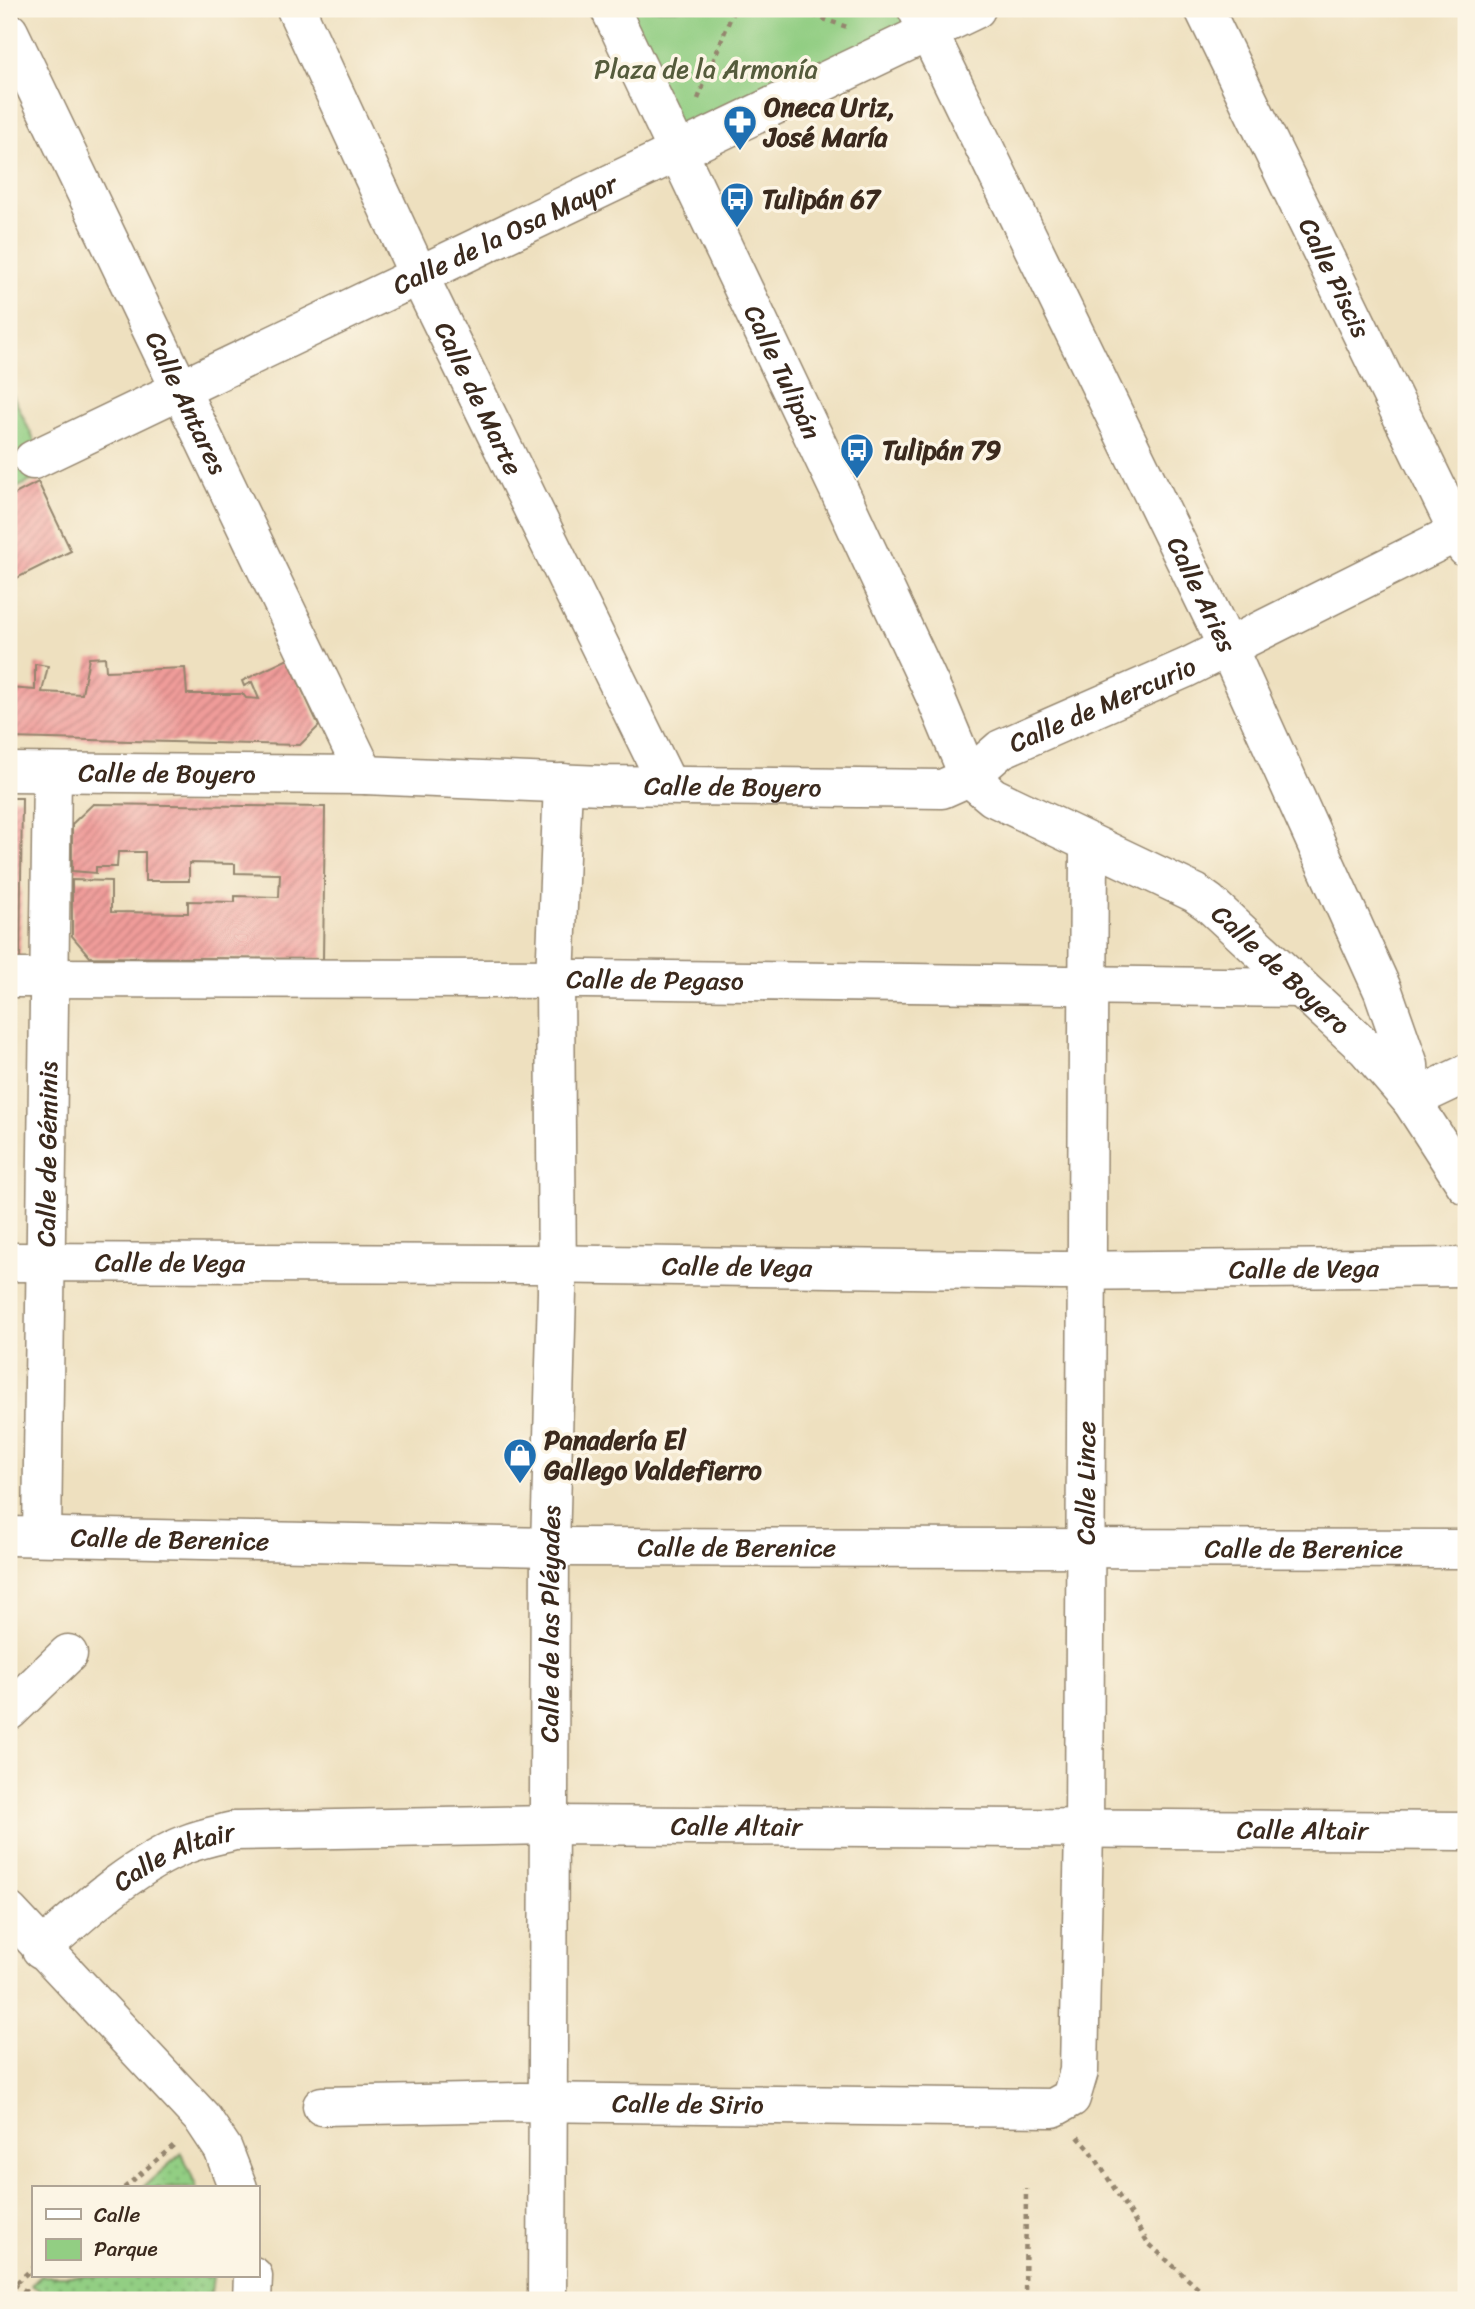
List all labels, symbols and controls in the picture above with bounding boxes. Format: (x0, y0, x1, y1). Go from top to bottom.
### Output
park label: Plaza de la Armonía (594, 46, 818, 92)
place label: Oneca Uriz, José María (762, 84, 895, 160)
pharmacy icon: Oneca Uriz, José María (721, 103, 759, 152)
street label: Calle de la Osa Mayor (385, 160, 626, 308)
place label: Tulipán 67 (762, 176, 882, 222)
bus stop icon: Tulipán 67 (718, 180, 756, 229)
street label: Calle Piscis (1286, 210, 1384, 346)
street label: Calle Tulipán (731, 297, 835, 447)
street label: Calle de Marte (421, 313, 536, 483)
street label: Calle Antares (132, 323, 241, 483)
place label: Tulipán 79 (882, 427, 1001, 473)
bus stop icon: Tulipán 79 (838, 431, 876, 480)
street label: Calle Aries (1154, 528, 1250, 661)
street label: Calle de Mercurio (1001, 643, 1204, 766)
street label: Calle de Boyero (78, 750, 256, 797)
street label: Calle de Boyero (644, 762, 822, 811)
street label: Calle de Boyero (1200, 892, 1362, 1047)
street label: Calle de Pegaso (566, 956, 744, 1004)
street label: Calle de Géminis (23, 1060, 71, 1247)
street label: Calle de Vega (95, 1239, 246, 1286)
street label: Calle de Vega (662, 1243, 813, 1291)
street label: Calle de Vega (1229, 1245, 1380, 1292)
place label: Panadería El Gallego Valdefierro (544, 1417, 762, 1493)
street label: Calle Lince (1062, 1421, 1109, 1545)
shop icon: Panadería El Gallego Valdefierro (501, 1436, 539, 1485)
street label: Calle de las Pléyades (526, 1504, 574, 1743)
street label: Calle de Berenice (70, 1514, 270, 1564)
street label: Calle de Berenice (637, 1524, 836, 1571)
street label: Calle de Berenice (1204, 1525, 1403, 1572)
street label: Calle Altair (671, 1803, 803, 1850)
street label: Calle Altair (1237, 1807, 1369, 1853)
street label: Calle Altair (103, 1808, 241, 1904)
street label: Calle de Sirio (612, 2080, 764, 2128)
legend (32, 2186, 259, 2278)
text: Calle (94, 2196, 141, 2234)
text: Parque (94, 2230, 158, 2268)

